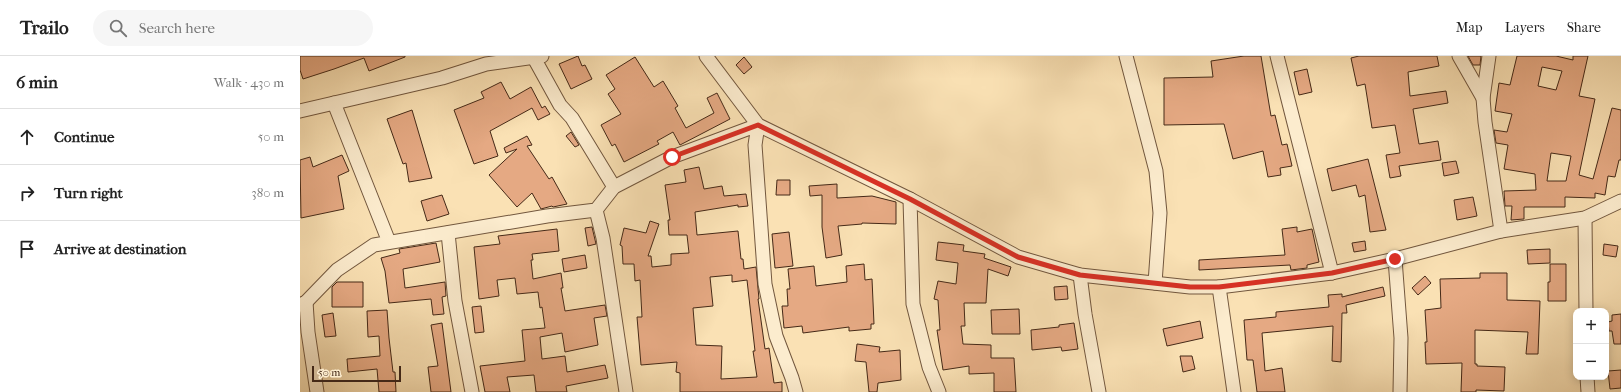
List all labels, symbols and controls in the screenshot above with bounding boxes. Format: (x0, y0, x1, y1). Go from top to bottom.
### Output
search box (93, 10, 373, 46)
text: Trailo (20, 17, 69, 39)
icon: search (107, 17, 129, 39)
text: Search here (139, 19, 215, 37)
text: Map (1456, 19, 1483, 36)
text: Layers (1505, 19, 1545, 36)
text: Share (1567, 19, 1601, 36)
text: 6 min (16, 72, 58, 92)
text: Walk · 430 m (214, 75, 284, 90)
icon: ahead (16, 126, 38, 148)
text: Continue (54, 128, 114, 146)
text: 50 m (258, 129, 284, 144)
route start (663, 148, 681, 166)
icon: right (16, 182, 38, 204)
text: Turn right (54, 184, 123, 202)
text: 380 m (251, 185, 284, 200)
icon: arrive (16, 238, 38, 260)
text: Arrive at destination (54, 240, 186, 258)
route end (1386, 250, 1404, 268)
map controls (1573, 308, 1609, 380)
button: + (1573, 308, 1609, 344)
button: − (1573, 344, 1609, 380)
scale bar (312, 364, 401, 383)
text: 50 m (318, 366, 340, 379)

